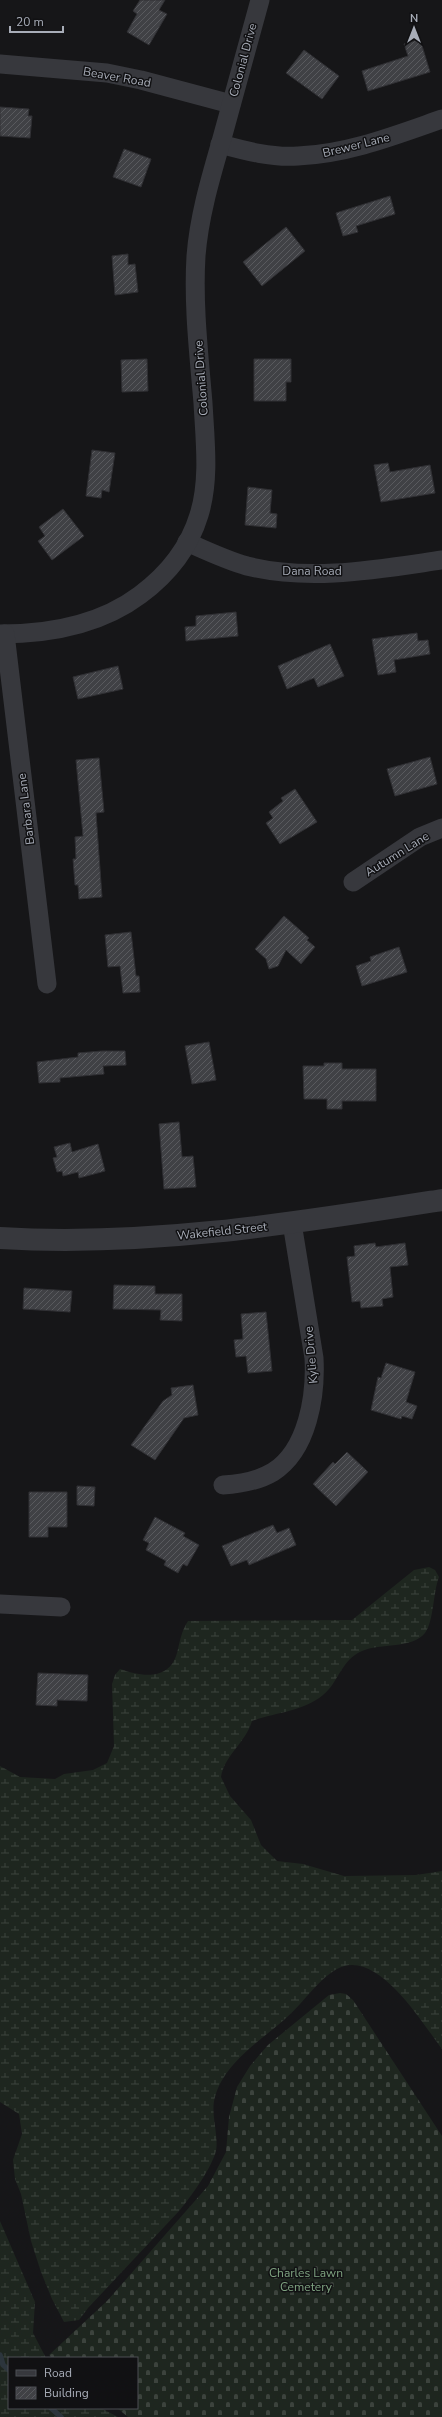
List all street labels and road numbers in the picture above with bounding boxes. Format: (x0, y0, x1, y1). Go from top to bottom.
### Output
street label: Colonial Drive (225, 21, 261, 99)
street label: Beaver Road (82, 63, 152, 91)
street label: Brewer Lane (321, 129, 391, 161)
street label: Colonial Drive (190, 340, 212, 416)
street label: Dana Road (282, 563, 342, 579)
street label: Barbara Lane (14, 772, 38, 846)
street label: Autumn Lane (362, 828, 432, 880)
street label: Wakefield Street (176, 1218, 269, 1244)
street label: Kylie Drive (301, 1326, 321, 1384)

